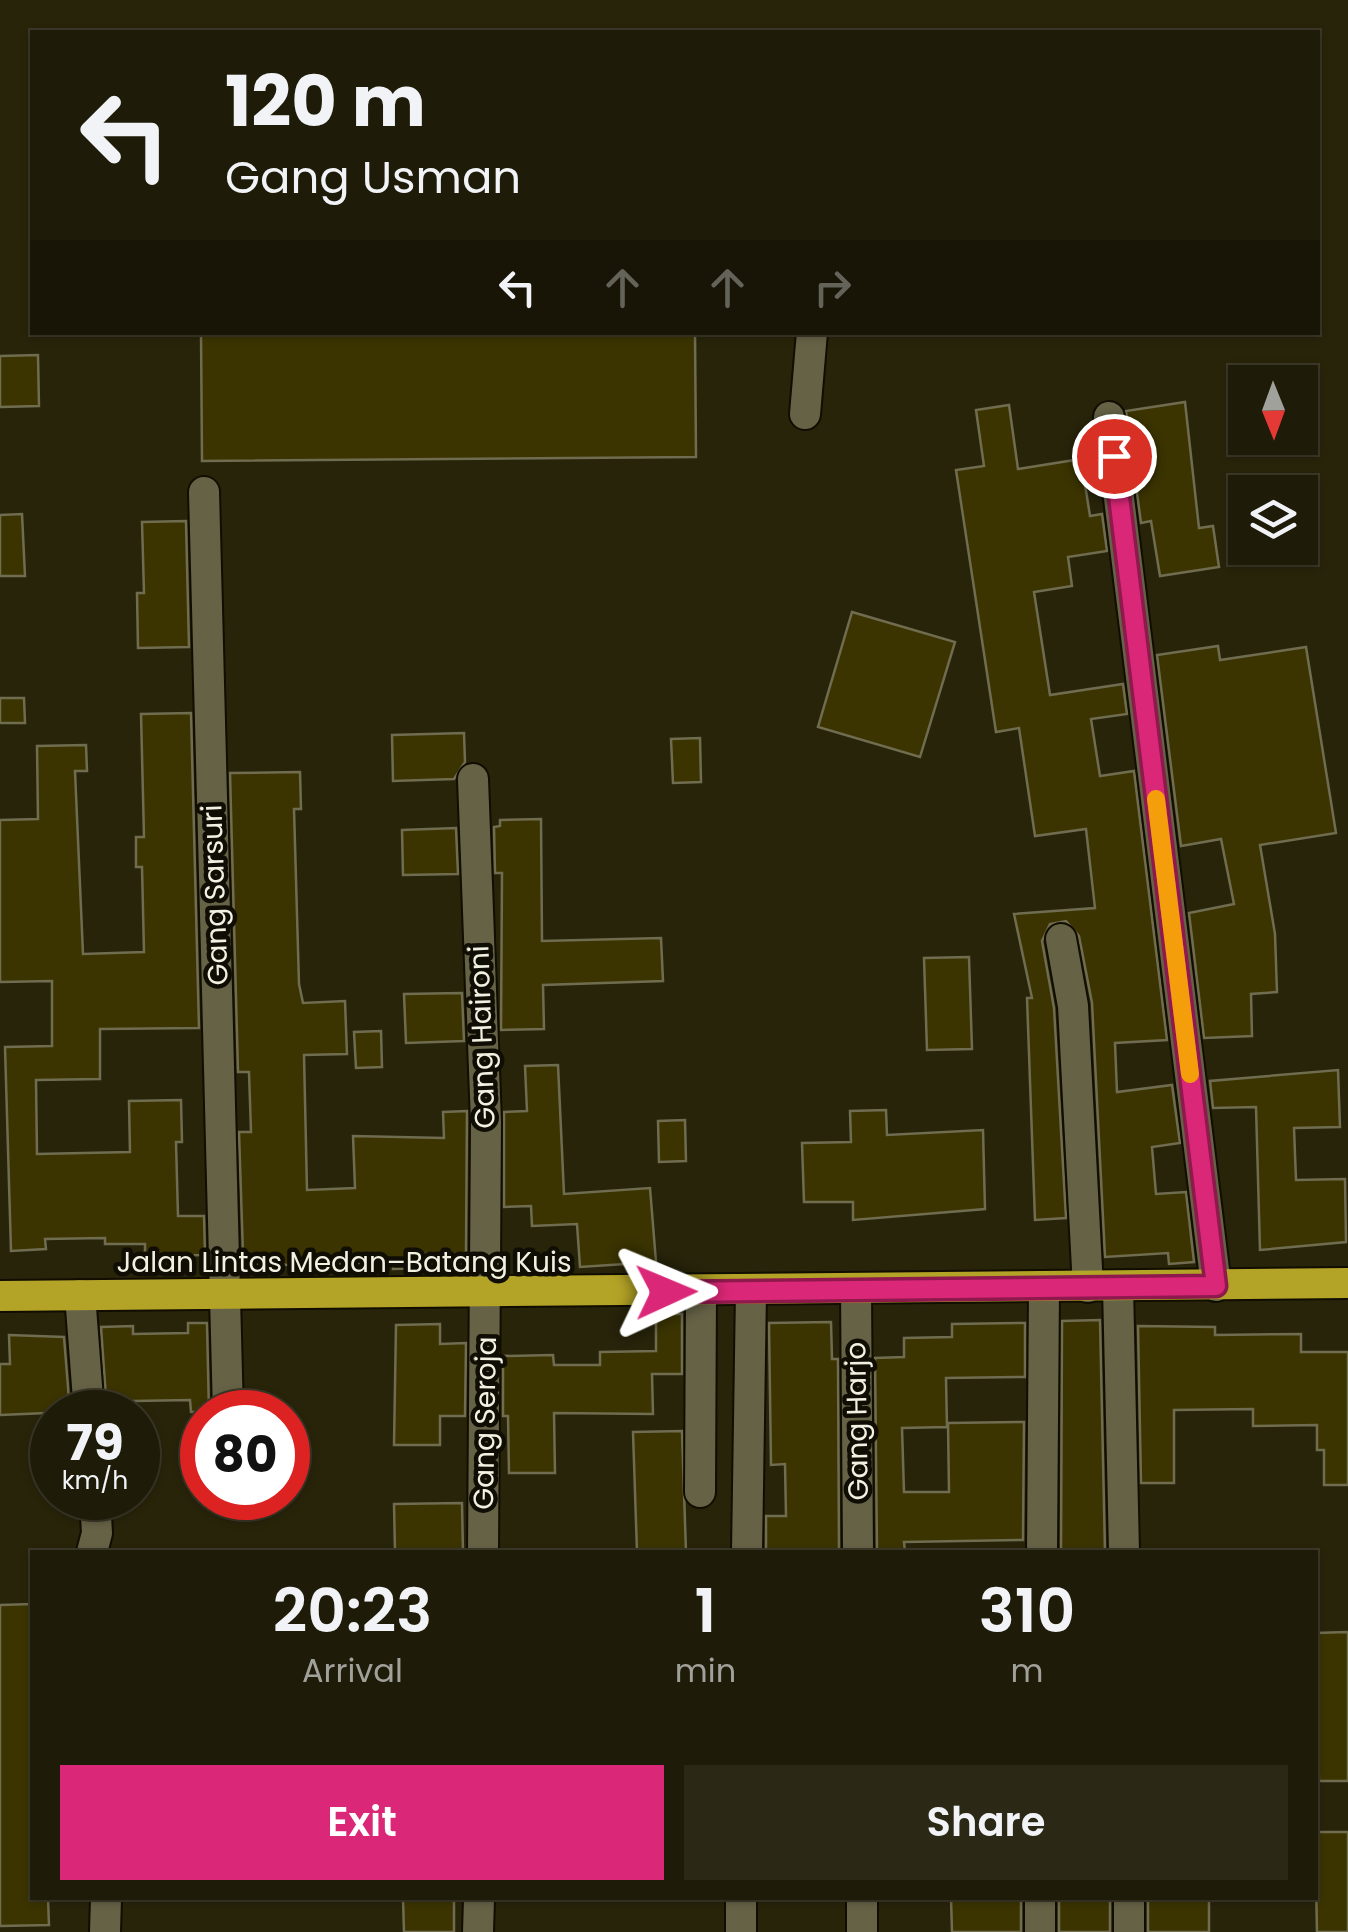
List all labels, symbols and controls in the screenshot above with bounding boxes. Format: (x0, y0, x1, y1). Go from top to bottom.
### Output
text: 120 m (225, 52, 426, 151)
icon: left (60, 70, 190, 200)
text: Gang Usman (225, 146, 521, 209)
icon: left (490, 260, 545, 315)
icon: ahead (595, 260, 650, 315)
icon: ahead (700, 260, 755, 315)
icon: right (805, 260, 860, 315)
north arrow (1228, 365, 1318, 455)
map controls (1228, 365, 1318, 565)
pin (1072, 414, 1157, 499)
icon: arrive (1087, 429, 1142, 484)
button: layers (1228, 475, 1318, 565)
street label: Gang Sarsuri (192, 804, 238, 986)
street label: Gang Haironi (459, 945, 505, 1129)
position arrow (614, 1240, 718, 1344)
street label: Jalan Lintas Medan–Batang Kuis (116, 1243, 572, 1282)
street label: Gang Seroja (464, 1336, 506, 1510)
street label: Gang Harjo (836, 1341, 878, 1501)
speed limit sign: 80 (180, 1390, 310, 1520)
text: 79 (66, 1407, 124, 1478)
text: km/h (62, 1463, 128, 1498)
text: 20:23 (273, 1569, 432, 1653)
text: 1 (695, 1569, 716, 1653)
text: 310 (979, 1569, 1075, 1653)
text: Arrival (302, 1648, 403, 1693)
text: min (675, 1648, 736, 1693)
text: m (1011, 1648, 1044, 1693)
button: Exit (60, 1765, 664, 1880)
button: Share (684, 1765, 1288, 1880)

